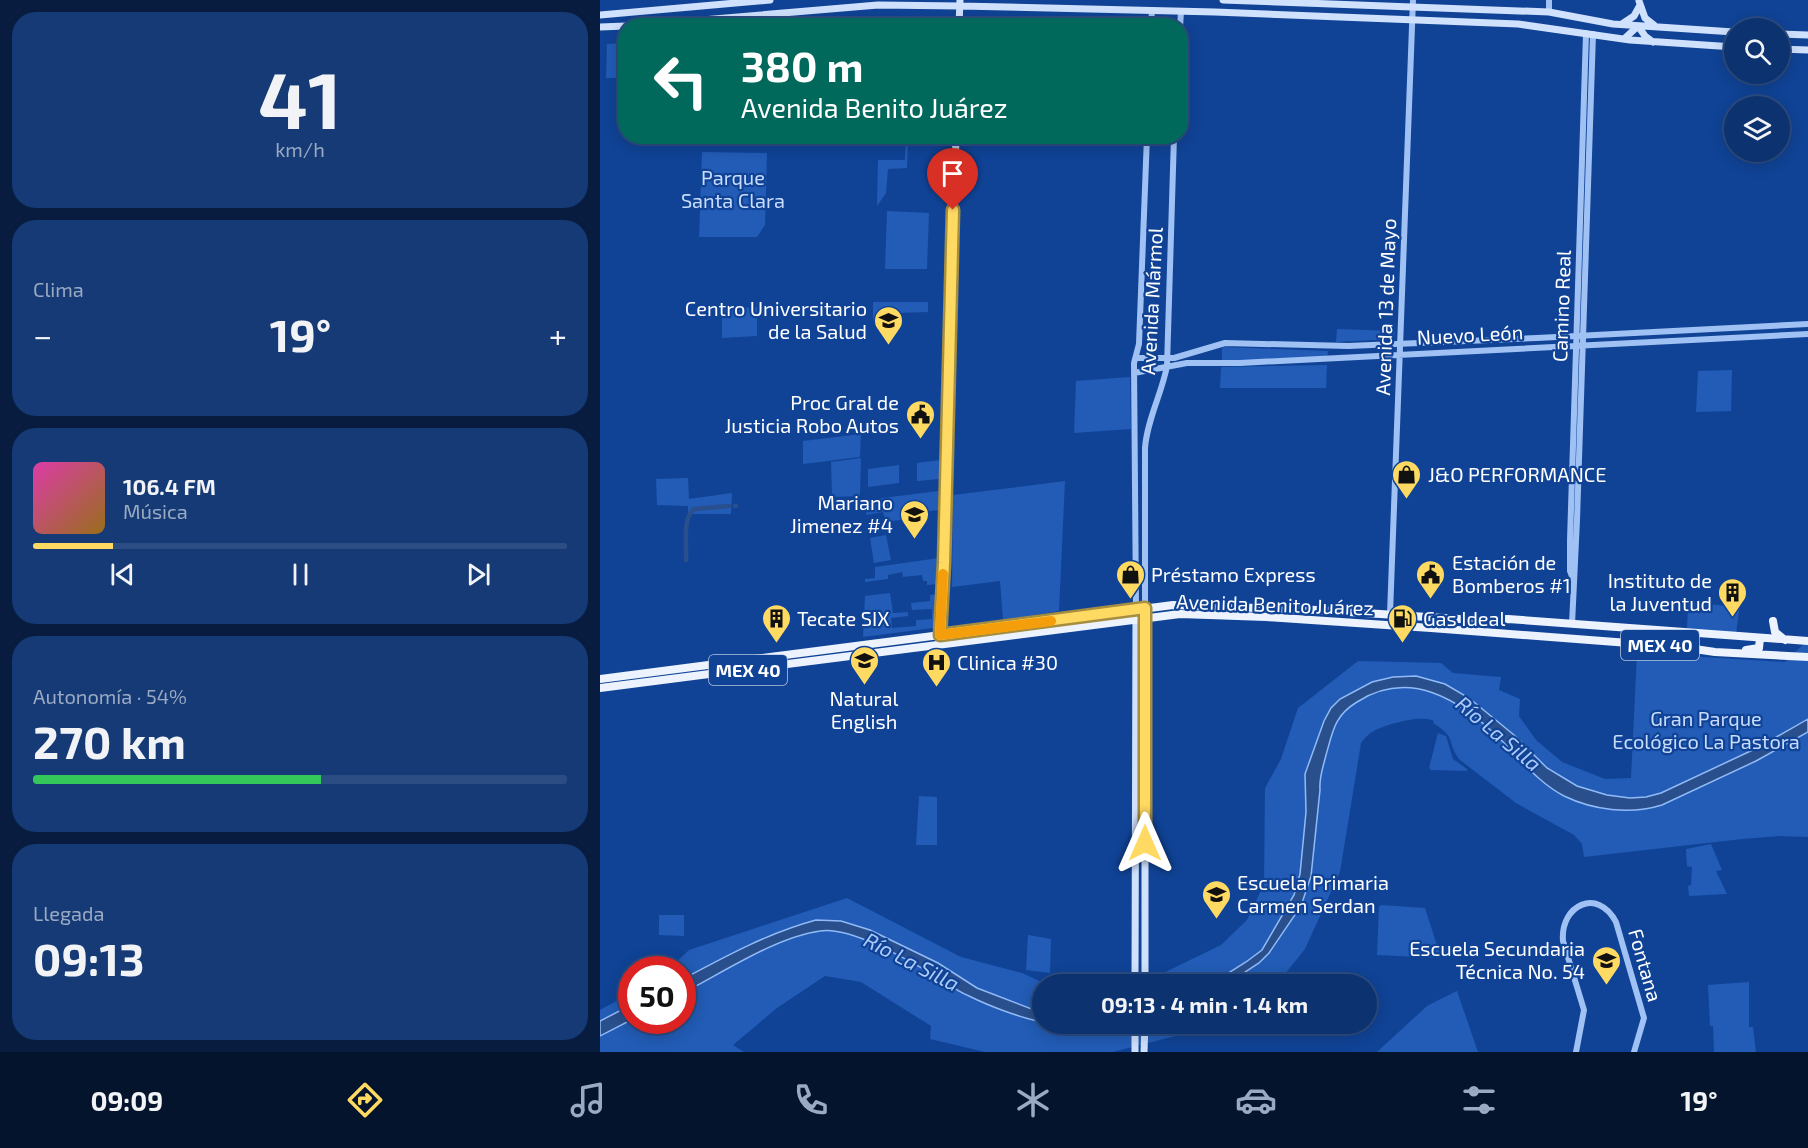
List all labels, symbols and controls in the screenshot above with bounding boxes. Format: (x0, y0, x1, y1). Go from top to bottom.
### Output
map controls (1724, 18, 1790, 162)
button: search (1724, 18, 1790, 84)
text: 380 m (741, 40, 864, 90)
icon: left (642, 42, 720, 120)
text: 41 (258, 51, 342, 145)
text: Avenida Benito Juárez (741, 91, 1007, 123)
button: layers (1724, 96, 1790, 162)
text: km/h (275, 137, 325, 161)
pin (927, 148, 978, 210)
icon: arrive (936, 157, 969, 190)
park label: Parque Santa Clara (681, 165, 785, 212)
street label: Avenida 13 de Mayo (1370, 218, 1400, 396)
street label: Avenida Mármol (1135, 226, 1167, 376)
street label: Camino Real (1547, 249, 1575, 363)
text: Clima (33, 277, 84, 301)
place label: Centro Universitario de la Salud (685, 296, 867, 343)
school or university icon: Centro Universitario de la Salud (872, 304, 904, 346)
text: 19° (270, 307, 331, 361)
text: − (33, 315, 52, 355)
text: + (549, 315, 567, 355)
street label: Nuevo León (1416, 319, 1524, 349)
place label: Proc Gral de Justicia Robo Autos (725, 390, 899, 437)
public building icon: Proc Gral de Justicia Robo Autos (904, 398, 936, 440)
shop icon: J&O PERFORMANCE (1391, 458, 1423, 500)
place label: J&O PERFORMANCE (1428, 462, 1606, 486)
text: 106.4 FM (123, 473, 216, 499)
place label: Mariano Jimenez #4 (790, 490, 893, 537)
school or university icon: Mariano Jimenez #4 (898, 498, 930, 540)
text: Música (123, 499, 188, 523)
place label: Estación de Bomberos #1 (1452, 550, 1571, 597)
icon: previous (106, 558, 139, 591)
icon: pause (284, 558, 317, 591)
icon: next (462, 558, 495, 591)
shop icon: Préstamo Express (1114, 558, 1146, 600)
public building icon: Estación de Bomberos #1 (1415, 558, 1447, 600)
place label: Préstamo Express (1151, 562, 1316, 586)
place label: Instituto de la Juventud (1608, 568, 1712, 615)
building icon: Instituto de la Juventud (1717, 576, 1749, 618)
street label: Avenida Benito Juárez (1176, 589, 1374, 619)
building icon: Tecate SIX (760, 602, 792, 644)
fuel station icon: Gas Ideal (1386, 602, 1418, 644)
place label: Tecate SIX (797, 606, 889, 630)
place label: Gas Ideal (1423, 606, 1506, 630)
road number: MEX 40 (1621, 630, 1699, 660)
school or university icon: Natural English (848, 644, 880, 686)
hospital icon: Clinica #30 (920, 646, 952, 688)
place label: Clinica #30 (957, 650, 1058, 674)
road number: MEX 40 (709, 655, 787, 685)
text: Autonomía · 54% (33, 684, 187, 708)
place label: Natural English (829, 686, 899, 733)
water label: Río La Silla (1451, 690, 1547, 776)
park label: Gran Parque Ecológico La Pastora (1612, 706, 1800, 753)
text: 270 km (33, 714, 186, 768)
position arrow (1113, 811, 1177, 875)
place label: Escuela Primaria Carmen Serdan (1237, 870, 1389, 917)
school or university icon: Escuela Primaria Carmen Serdan (1200, 878, 1232, 920)
text: Llegada (33, 901, 104, 925)
water label: Río La Silla (860, 926, 964, 996)
street label: Fontana (1624, 926, 1668, 1004)
text: 09:13 (33, 931, 144, 985)
place label: Escuela Secundaria Técnica No. 54 (1409, 936, 1585, 983)
school or university icon: Escuela Secundaria Técnica No. 54 (1590, 944, 1622, 986)
speed limit sign: 50 (618, 956, 696, 1034)
text: 09:13 · 4 min · 1.4 km (1101, 991, 1308, 1017)
icon: directions (344, 1079, 386, 1121)
icon: music (567, 1079, 609, 1121)
icon: phone (790, 1079, 832, 1121)
icon: climate (1012, 1079, 1054, 1121)
icon: car (1235, 1079, 1277, 1121)
icon: filters (1458, 1079, 1500, 1121)
text: 09:09 (90, 1084, 163, 1116)
text: 19° (1681, 1084, 1718, 1116)

